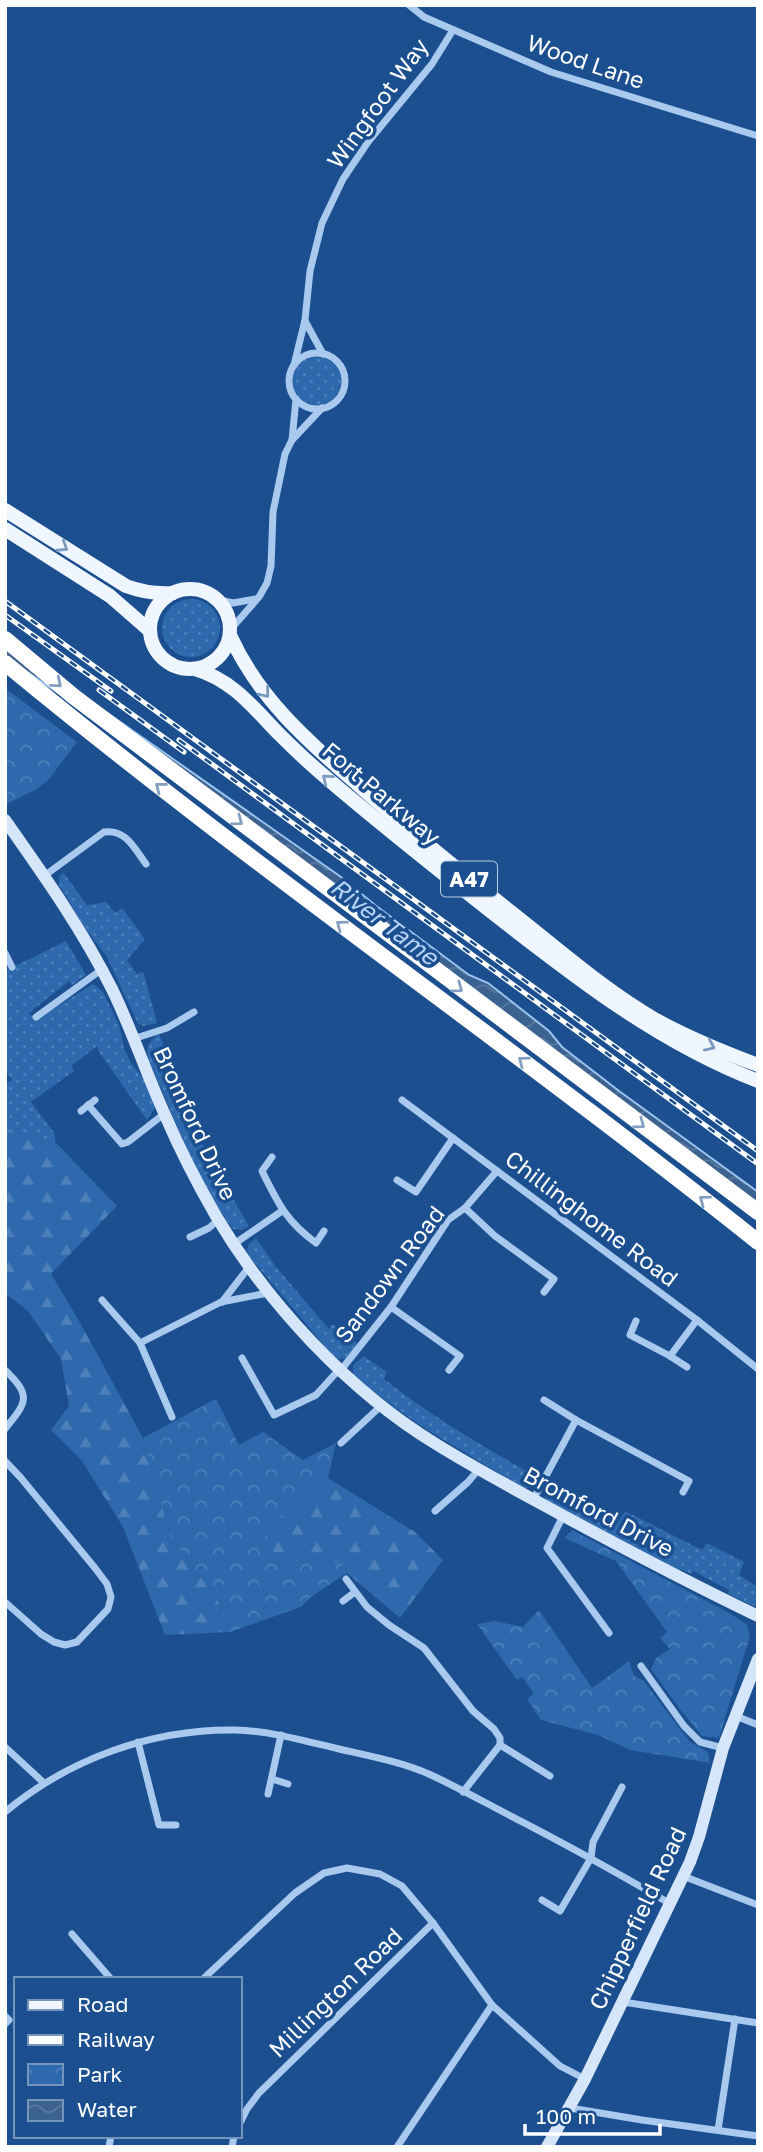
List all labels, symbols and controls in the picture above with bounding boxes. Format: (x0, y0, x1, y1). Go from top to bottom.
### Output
street label: Wood Lane (524, 28, 648, 94)
street label: Wingfoot Way (320, 32, 434, 173)
one-way arrow (55, 538, 68, 551)
one-way arrow (49, 675, 62, 687)
one-way arrow (257, 685, 269, 698)
street label: Fort Parkway (317, 736, 447, 850)
one-way arrow (323, 775, 336, 787)
one-way arrow (155, 783, 168, 796)
one-way arrow (230, 812, 243, 825)
road number: A47 (441, 862, 497, 896)
water label: River Tame (326, 871, 446, 972)
one-way arrow (336, 921, 349, 933)
one-way arrow (450, 980, 463, 992)
one-way arrow (703, 1038, 715, 1052)
street label: Bromford Drive (148, 1042, 244, 1204)
one-way arrow (519, 1057, 531, 1070)
one-way arrow (633, 1116, 645, 1129)
street label: Chillinghome Road (500, 1144, 684, 1292)
one-way arrow (699, 1195, 712, 1208)
street label: Sandown Road (328, 1200, 450, 1348)
street label: Bromford Drive (519, 1460, 679, 1562)
street label: Chipperfield Road (582, 1822, 692, 2014)
street label: Millington Road (263, 1921, 407, 2063)
legend (14, 1977, 242, 2138)
text: Road (77, 1991, 128, 2017)
text: Railway (77, 2026, 155, 2052)
text: Park (77, 2061, 123, 2087)
scale bar (525, 2092, 660, 2136)
text: Water (77, 2096, 137, 2122)
text: 100 m (536, 2103, 596, 2129)

